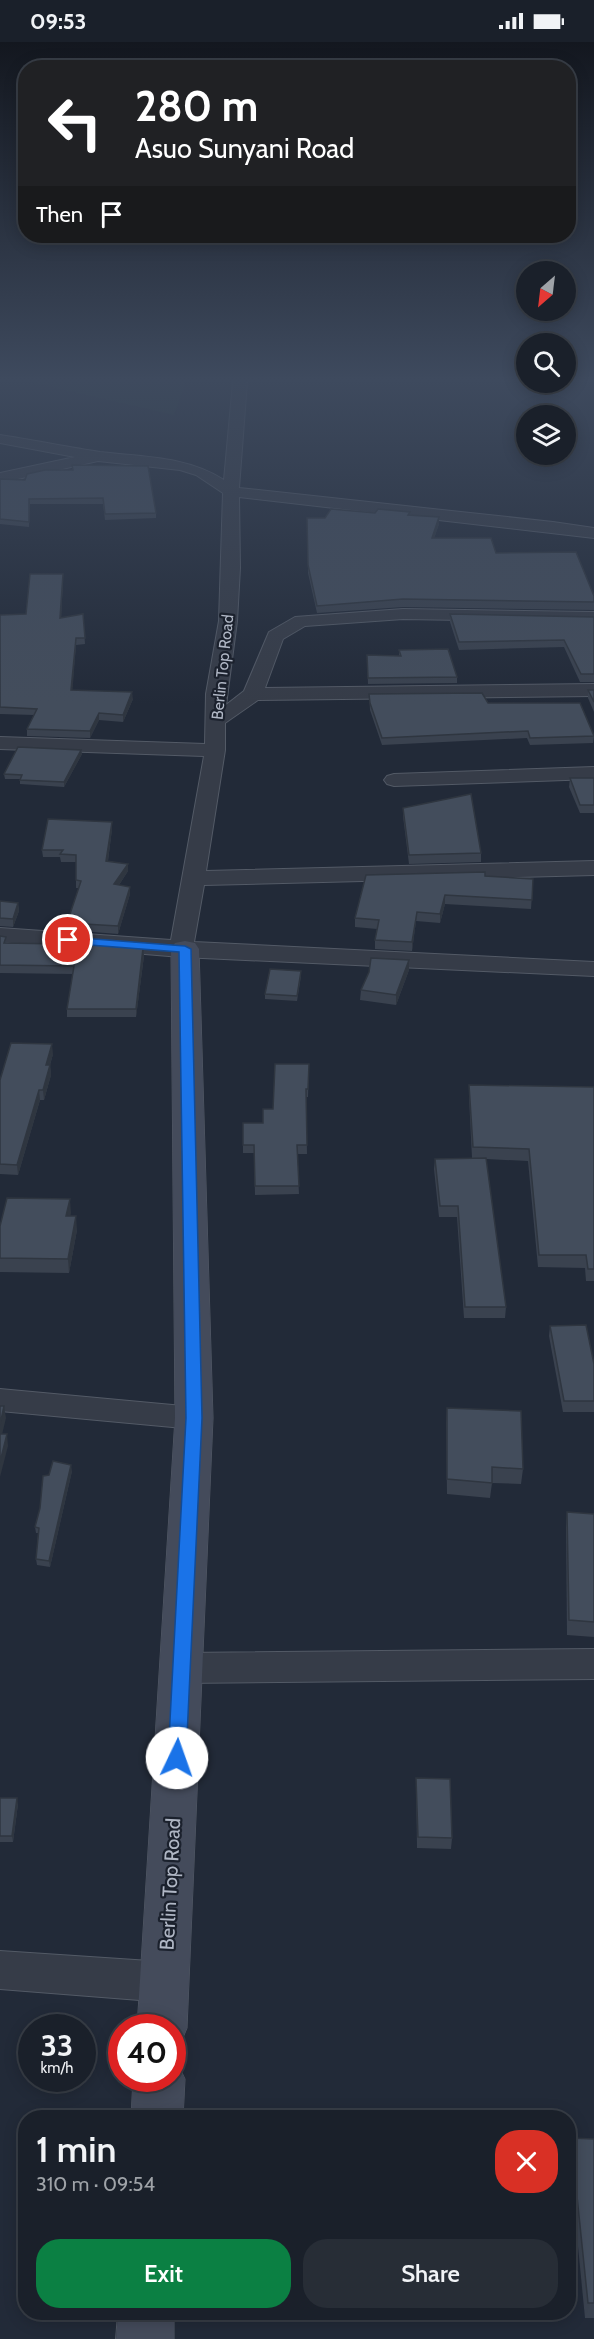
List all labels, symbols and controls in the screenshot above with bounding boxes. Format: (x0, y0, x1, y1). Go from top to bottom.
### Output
text: 09:53 (30, 8, 86, 35)
text: 280 m (135, 80, 258, 132)
icon: left (36, 84, 114, 162)
text: Asuo Sunyani Road (135, 132, 354, 165)
icon: arrive (95, 198, 128, 231)
text: Then (36, 201, 83, 228)
north arrow (516, 261, 576, 321)
map controls (516, 261, 576, 465)
button: search (516, 333, 576, 393)
button: layers (516, 405, 576, 465)
street label: Berlin Top Road (208, 613, 237, 721)
pin (42, 914, 93, 965)
icon: arrive (51, 923, 84, 956)
position arrow (145, 1726, 209, 1790)
street label: Berlin Top Road (155, 1817, 185, 1951)
speed limit sign: 40 (108, 2014, 186, 2092)
text: 33 (41, 2027, 73, 2064)
text: km/h (41, 2059, 73, 2077)
text: 1 min (36, 2127, 116, 2171)
button: close (495, 2130, 558, 2193)
text: 310 m · 09:54 (36, 2172, 155, 2196)
button: Exit (36, 2239, 291, 2308)
button: Share (303, 2239, 558, 2308)

